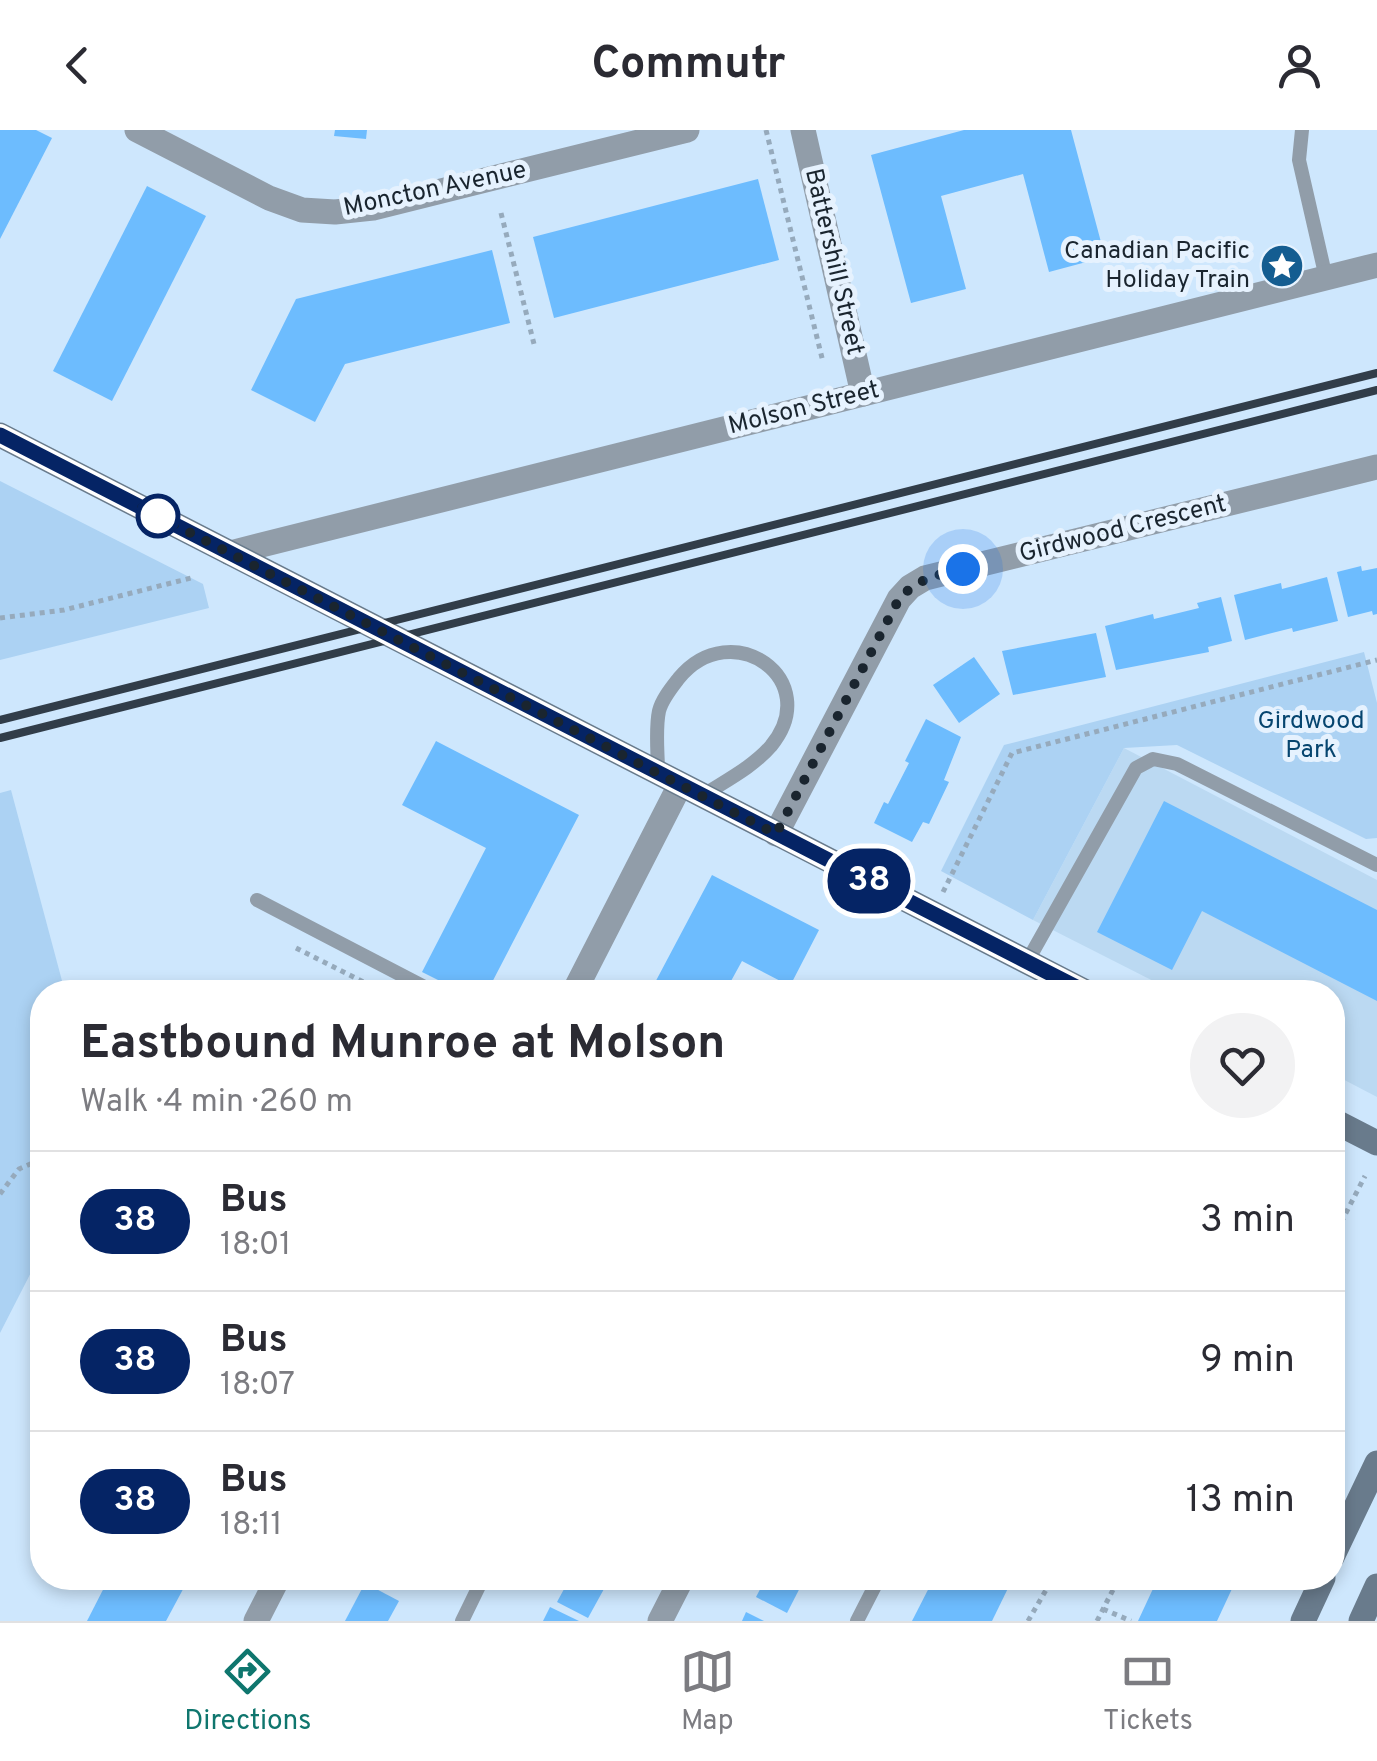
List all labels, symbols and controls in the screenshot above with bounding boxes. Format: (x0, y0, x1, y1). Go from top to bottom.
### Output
text: Commutr (592, 37, 786, 94)
icon: back (50, 38, 105, 93)
icon: person (1272, 38, 1327, 93)
street label: Moncton Avenue (341, 155, 529, 225)
street label: Battershill Street (796, 165, 870, 359)
place label: Canadian Pacific Holiday Train (1064, 236, 1250, 297)
place icon: Canadian Pacific Holiday Train (1259, 243, 1305, 289)
street label: Molson Street (725, 375, 883, 443)
street label: Girdwood Crescent (1016, 489, 1230, 571)
unlabelled marker (137, 495, 179, 537)
your location (938, 544, 988, 594)
park label: Girdwood Park (1257, 706, 1365, 767)
line badge: 38 (824, 848, 914, 914)
text: 38 (848, 859, 891, 903)
button: heart (1190, 1013, 1295, 1118)
text: Eastbound Munroe at Molson (80, 1015, 725, 1075)
text: Walk · 4 min · 260 m (80, 1083, 353, 1123)
text: Bus (220, 1177, 287, 1226)
text: 3 min (1200, 1197, 1295, 1246)
text: 38 (114, 1199, 157, 1243)
text: 18:01 (220, 1226, 291, 1266)
text: Bus (220, 1317, 287, 1366)
text: 9 min (1200, 1337, 1295, 1386)
text: 38 (114, 1339, 157, 1383)
text: 18:07 (220, 1366, 295, 1406)
text: Bus (220, 1457, 287, 1506)
text: 13 min (1186, 1477, 1295, 1526)
text: 38 (114, 1479, 157, 1523)
text: 18:11 (220, 1506, 283, 1546)
tab: Directions (184, 1644, 311, 1740)
tab: Map (680, 1644, 735, 1740)
tab: Tickets (1103, 1644, 1193, 1740)

